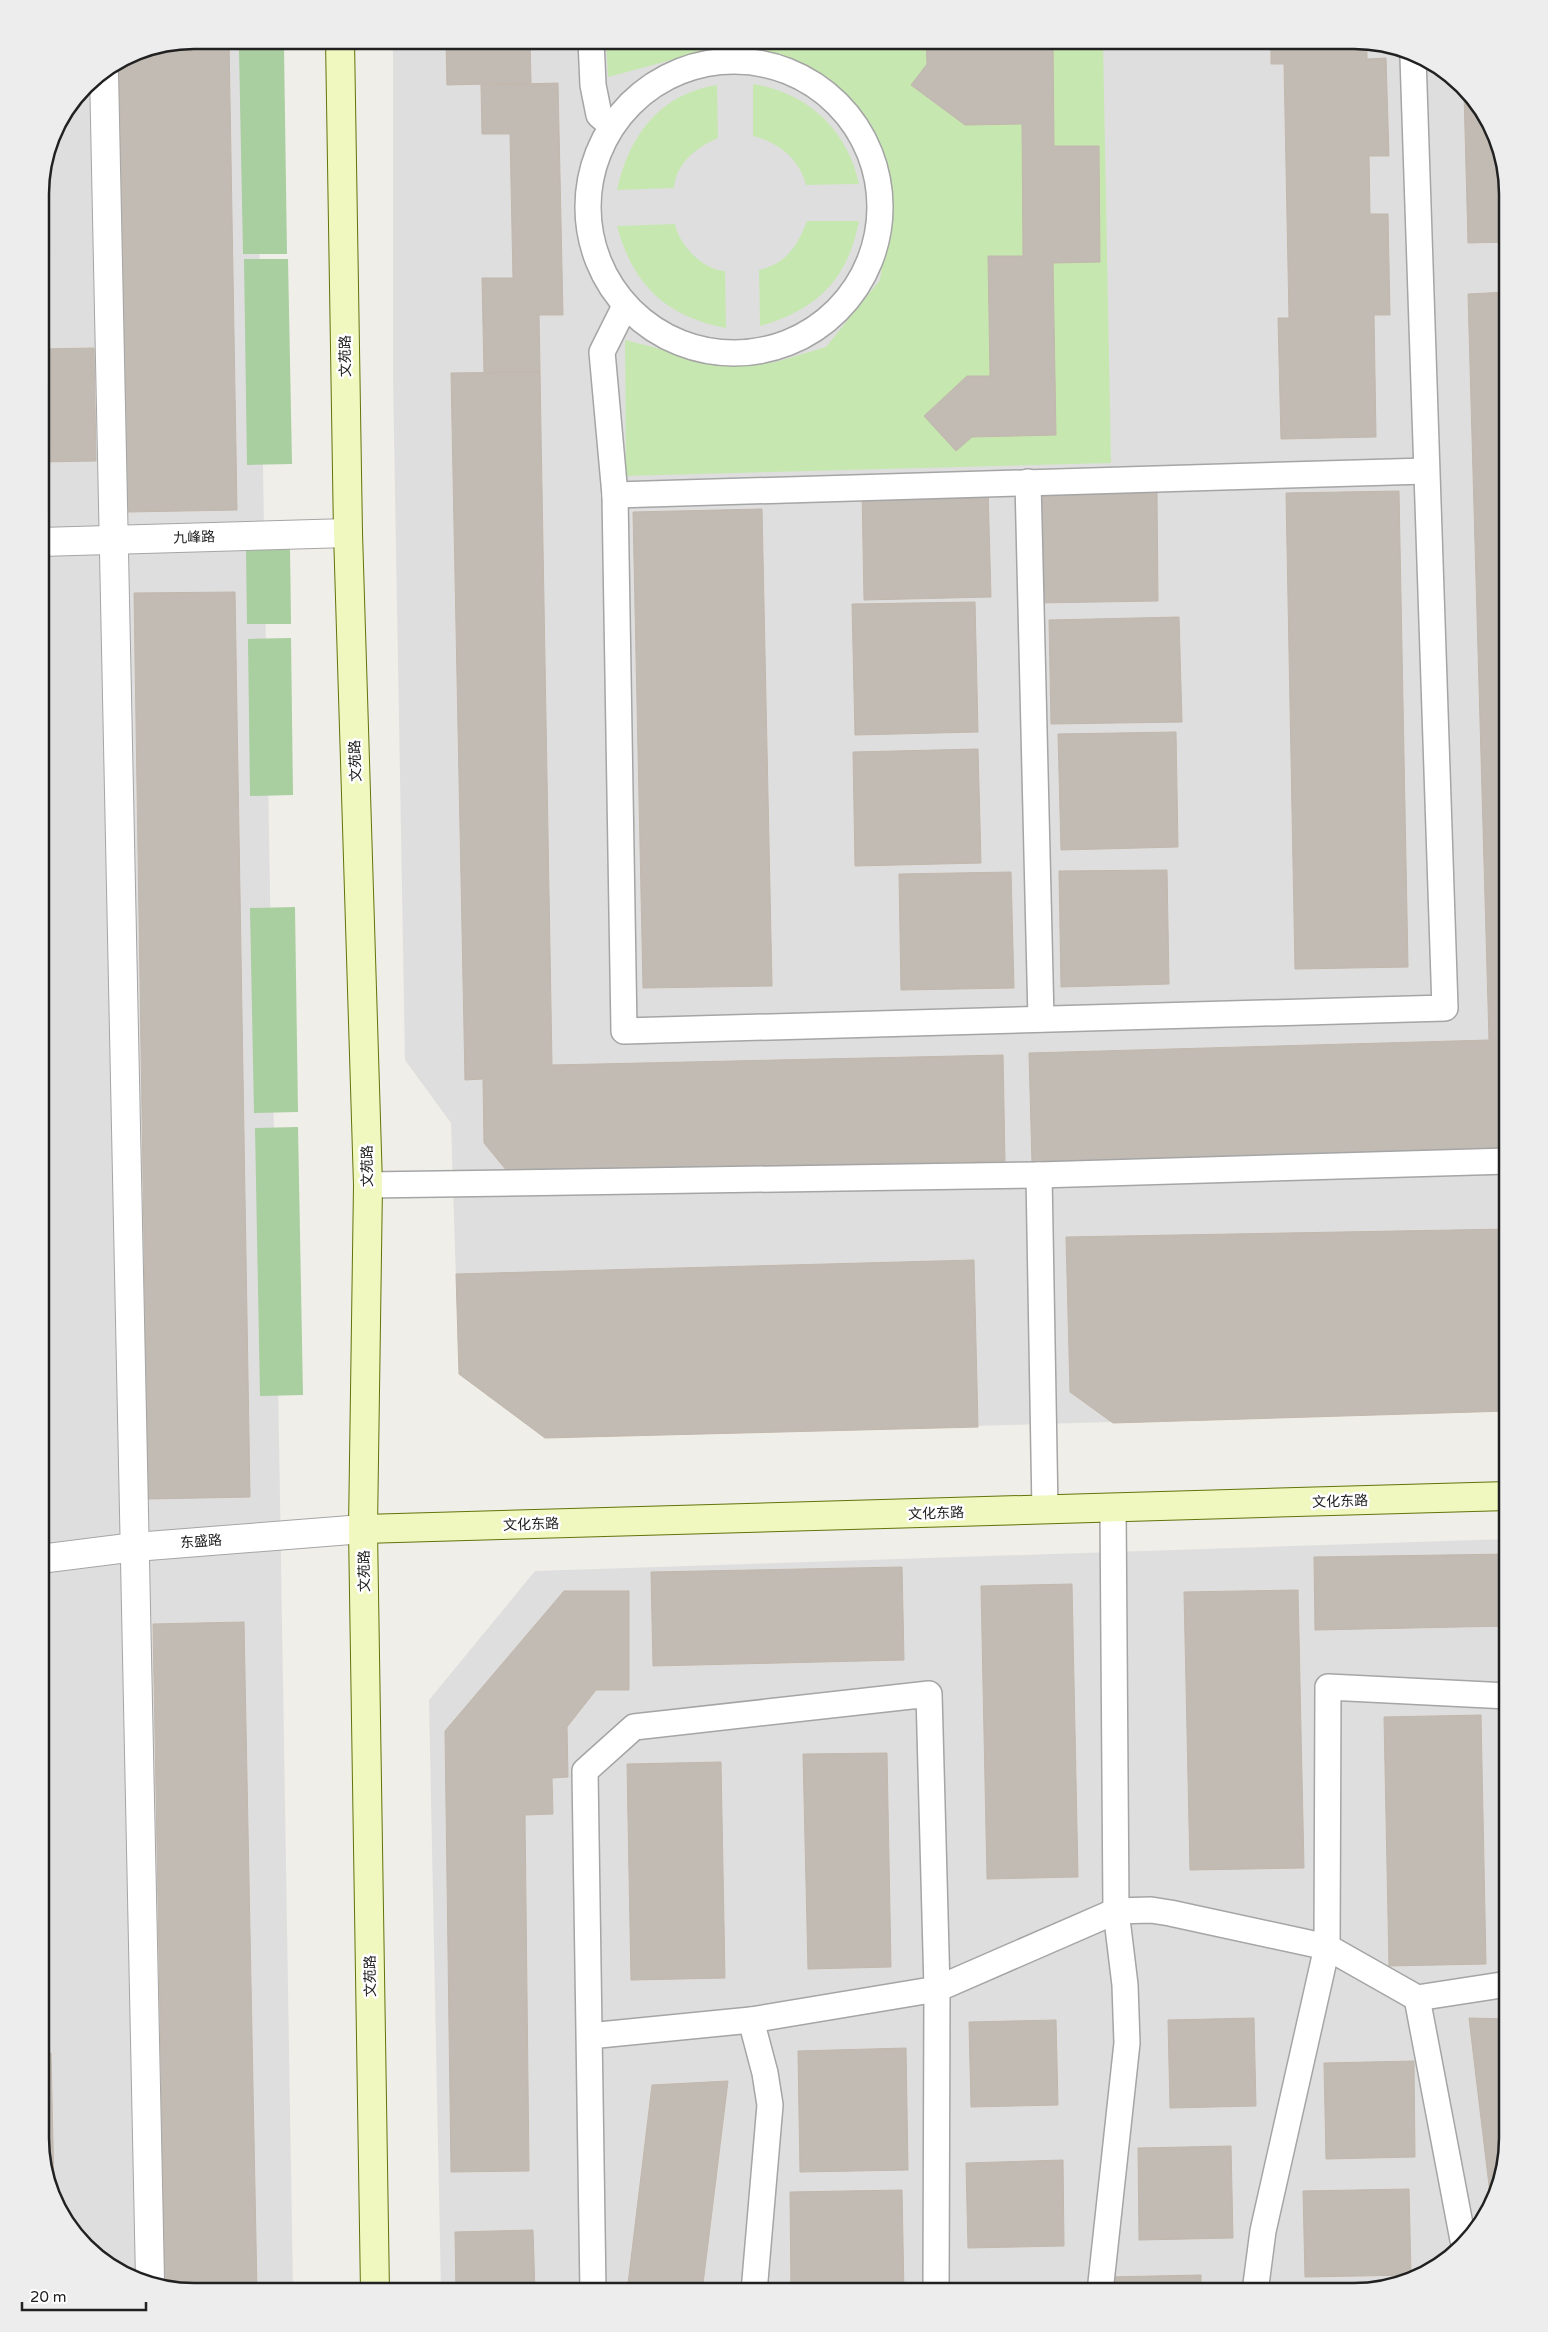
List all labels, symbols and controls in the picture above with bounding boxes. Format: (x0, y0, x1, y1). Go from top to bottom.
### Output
street label: 文苑路 (337, 335, 354, 377)
street label: 九峰路 (173, 528, 215, 547)
street label: 文苑路 (346, 740, 365, 782)
street label: 文苑路 (359, 1145, 376, 1187)
street label: 文化东路 (1312, 1492, 1368, 1511)
street label: 文化东路 (908, 1504, 964, 1523)
street label: 文化东路 (503, 1515, 559, 1534)
street label: 东盛路 (179, 1532, 223, 1551)
street label: 文苑路 (356, 1550, 373, 1592)
street label: 文苑路 (362, 1955, 379, 1997)
scale bar (22, 2280, 146, 2312)
text: 20 m (30, 2288, 67, 2306)

